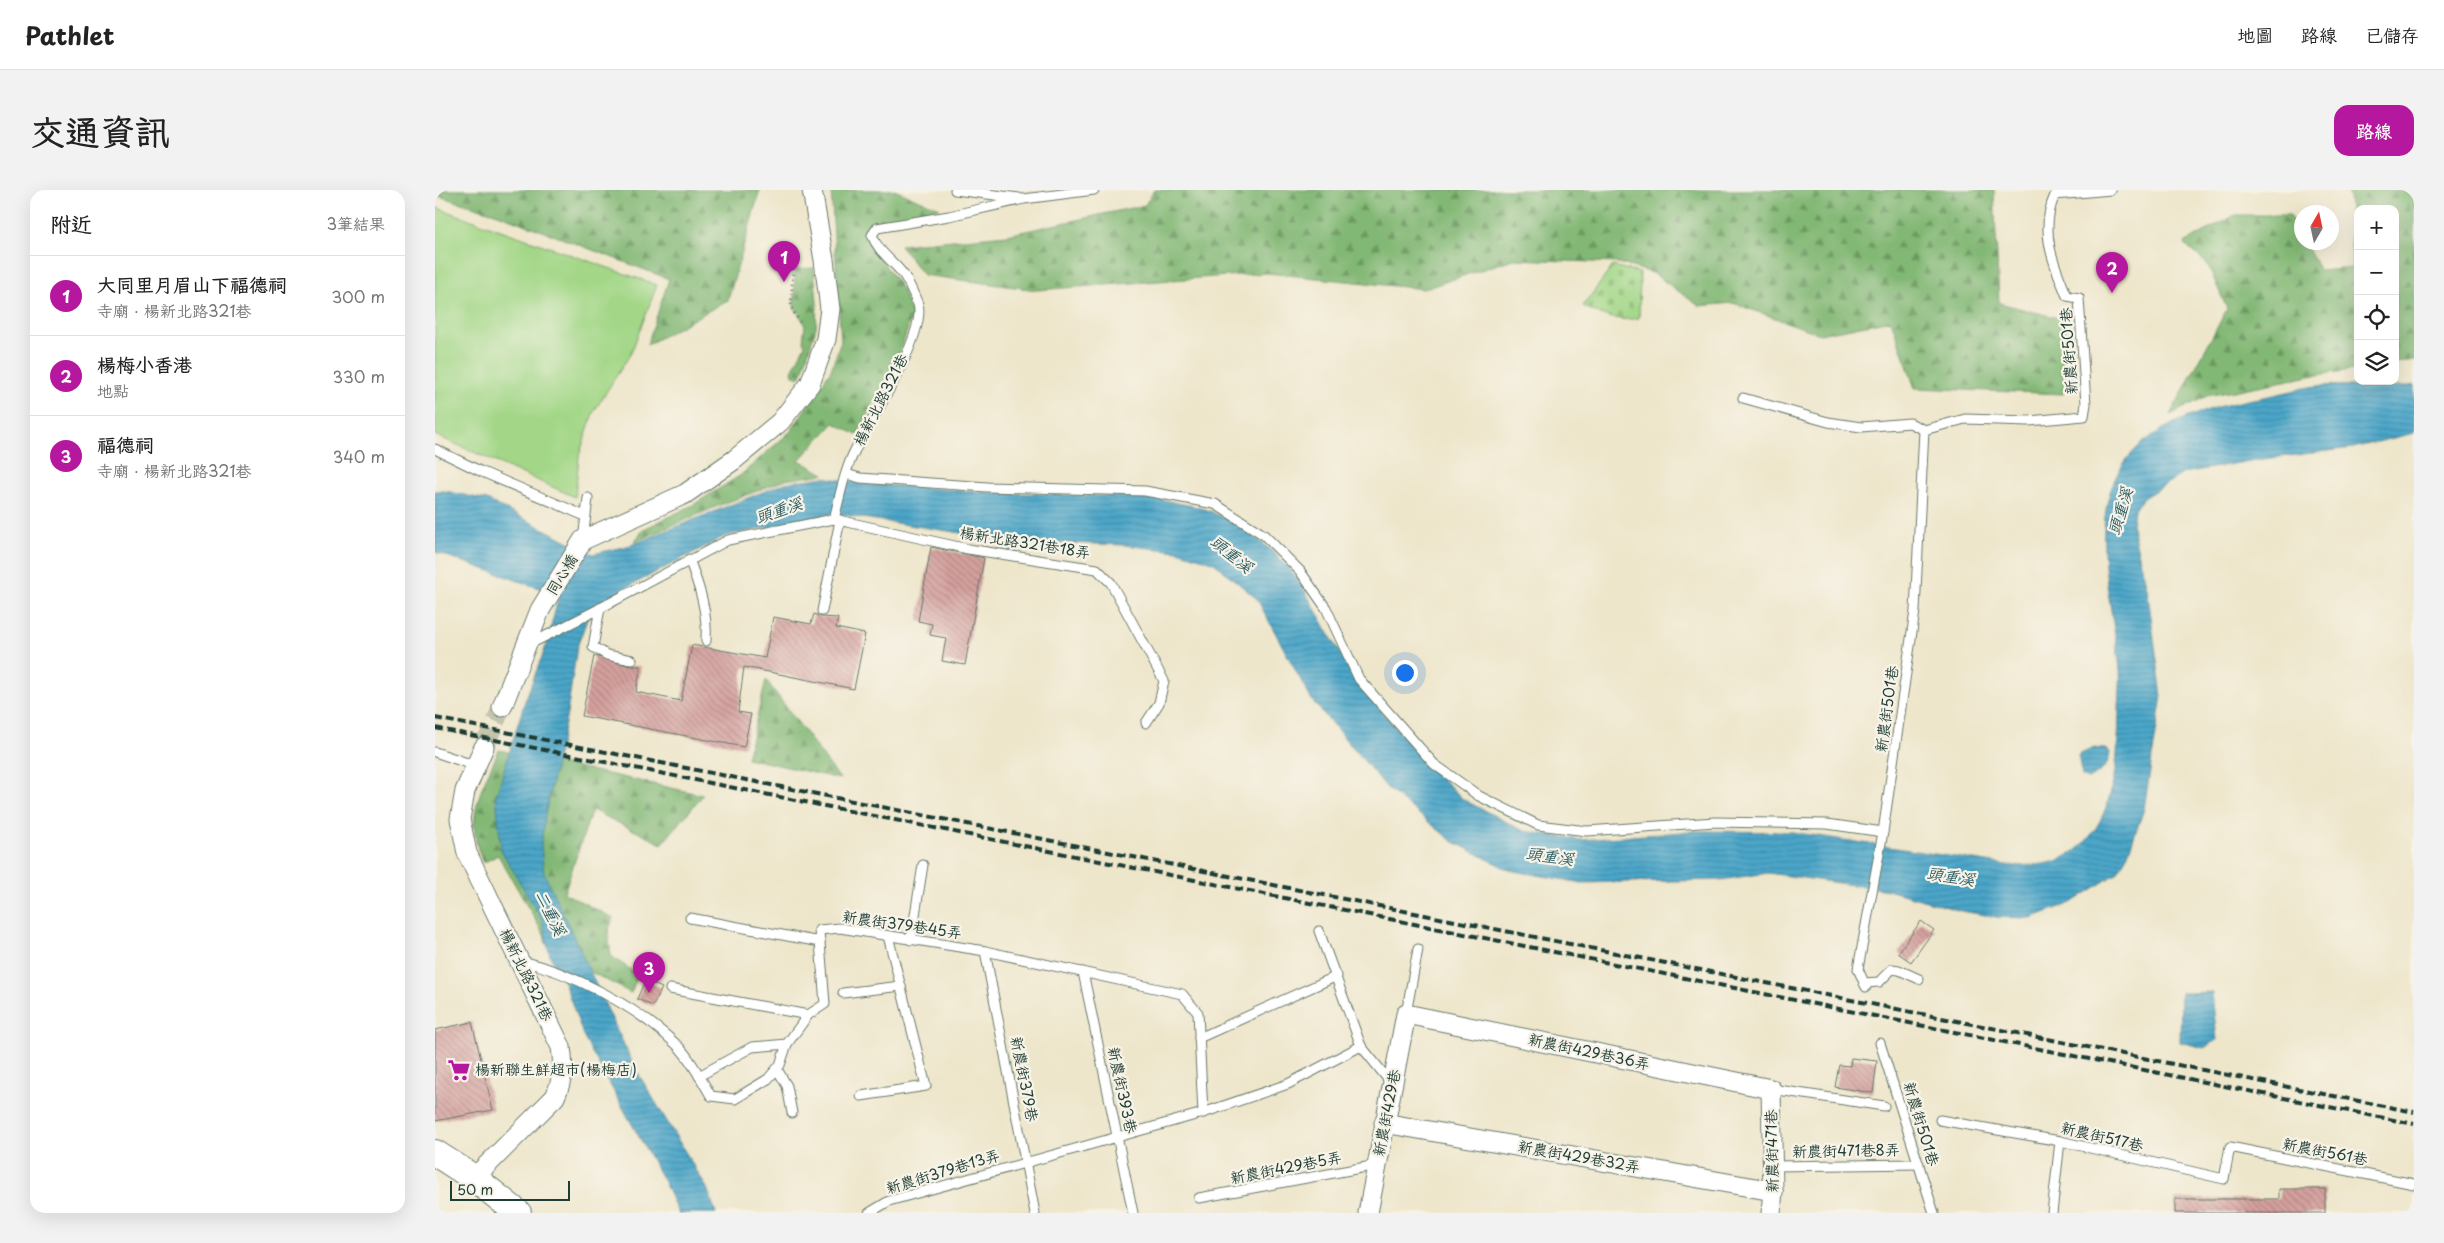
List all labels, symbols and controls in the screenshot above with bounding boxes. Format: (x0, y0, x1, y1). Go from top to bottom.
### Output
text: Pathlet (25, 17, 115, 53)
text: 地圖 (2237, 21, 2273, 48)
text: 路線 (2301, 21, 2337, 48)
text: 已儲存 (2365, 21, 2419, 48)
text: 交通資訊 (30, 104, 170, 157)
button: 路線 (2334, 105, 2414, 156)
north arrow (2294, 205, 2339, 250)
map controls (2354, 205, 2399, 385)
button: + (2354, 205, 2399, 250)
text: 附近 (50, 207, 92, 239)
text: 3筆結果 (326, 211, 385, 235)
pin: 1 (768, 241, 800, 282)
button: − (2354, 250, 2399, 295)
pin: 2 (2096, 252, 2128, 293)
text: 大同里月眉山下福德祠 (97, 270, 287, 298)
text: 1 (62, 284, 70, 308)
text: 300 m (331, 284, 385, 308)
button: locate (2354, 295, 2399, 340)
text: 寺廟 · 楊新北路321巷 (97, 298, 252, 322)
street label: 新農街501巷 (2053, 307, 2082, 395)
button: layers (2354, 340, 2399, 385)
street label: 楊新北路321巷 (847, 349, 913, 449)
text: 楊梅小香港 (97, 350, 192, 378)
text: 2 (60, 364, 72, 388)
text: 330 m (332, 364, 385, 388)
text: 地點 (97, 378, 129, 402)
text: 福德祠 (97, 430, 154, 458)
text: 3 (61, 444, 71, 468)
text: 340 m (333, 444, 385, 468)
text: 寺廟 · 楊新北路321巷 (97, 458, 252, 482)
water label: 頭重溪 (2101, 483, 2138, 537)
water label: 頭重溪 (752, 490, 806, 528)
street label: 楊新北路321巷18弄 (958, 520, 1092, 563)
water label: 頭重溪 (1206, 529, 1260, 578)
street label: 同心橋 (539, 549, 582, 599)
your location (1392, 660, 1418, 686)
street label: 新農街501巷 (1868, 664, 1903, 754)
water label: 頭重溪 (1525, 840, 1577, 870)
water label: 頭重溪 (1926, 859, 1978, 891)
water label: 二重溪 (531, 886, 574, 940)
street label: 新農街379巷45弄 (841, 904, 963, 943)
street label: 楊新北路321巷 (495, 924, 560, 1025)
pin: 3 (633, 952, 665, 993)
street label: 新農街429巷36弄 (1526, 1026, 1652, 1075)
street label: 新農街379巷 (1006, 1034, 1045, 1123)
street label: 新農街393巷 (1103, 1044, 1144, 1135)
supermarket icon: 楊新聯生鮮超市(楊梅店) (446, 1057, 472, 1083)
place label: 楊新聯生鮮超市(楊梅店) (475, 1057, 637, 1080)
street label: 新農街429巷 (1366, 1067, 1405, 1158)
street label: 新農街501巷 (1899, 1078, 1946, 1169)
street label: 新農街471巷 (1758, 1109, 1783, 1193)
street label: 新農街517巷 (2059, 1115, 2146, 1156)
street label: 新農街561巷 (2281, 1131, 2370, 1170)
street label: 新農街429巷32弄 (1516, 1133, 1642, 1178)
street label: 新農街471巷8弄 (1792, 1137, 1900, 1162)
street label: 新農街379巷13弄 (883, 1142, 1002, 1199)
street label: 新農街429巷5弄 (1228, 1144, 1343, 1189)
scale bar (450, 1178, 570, 1201)
text: 50 m (457, 1179, 493, 1200)

